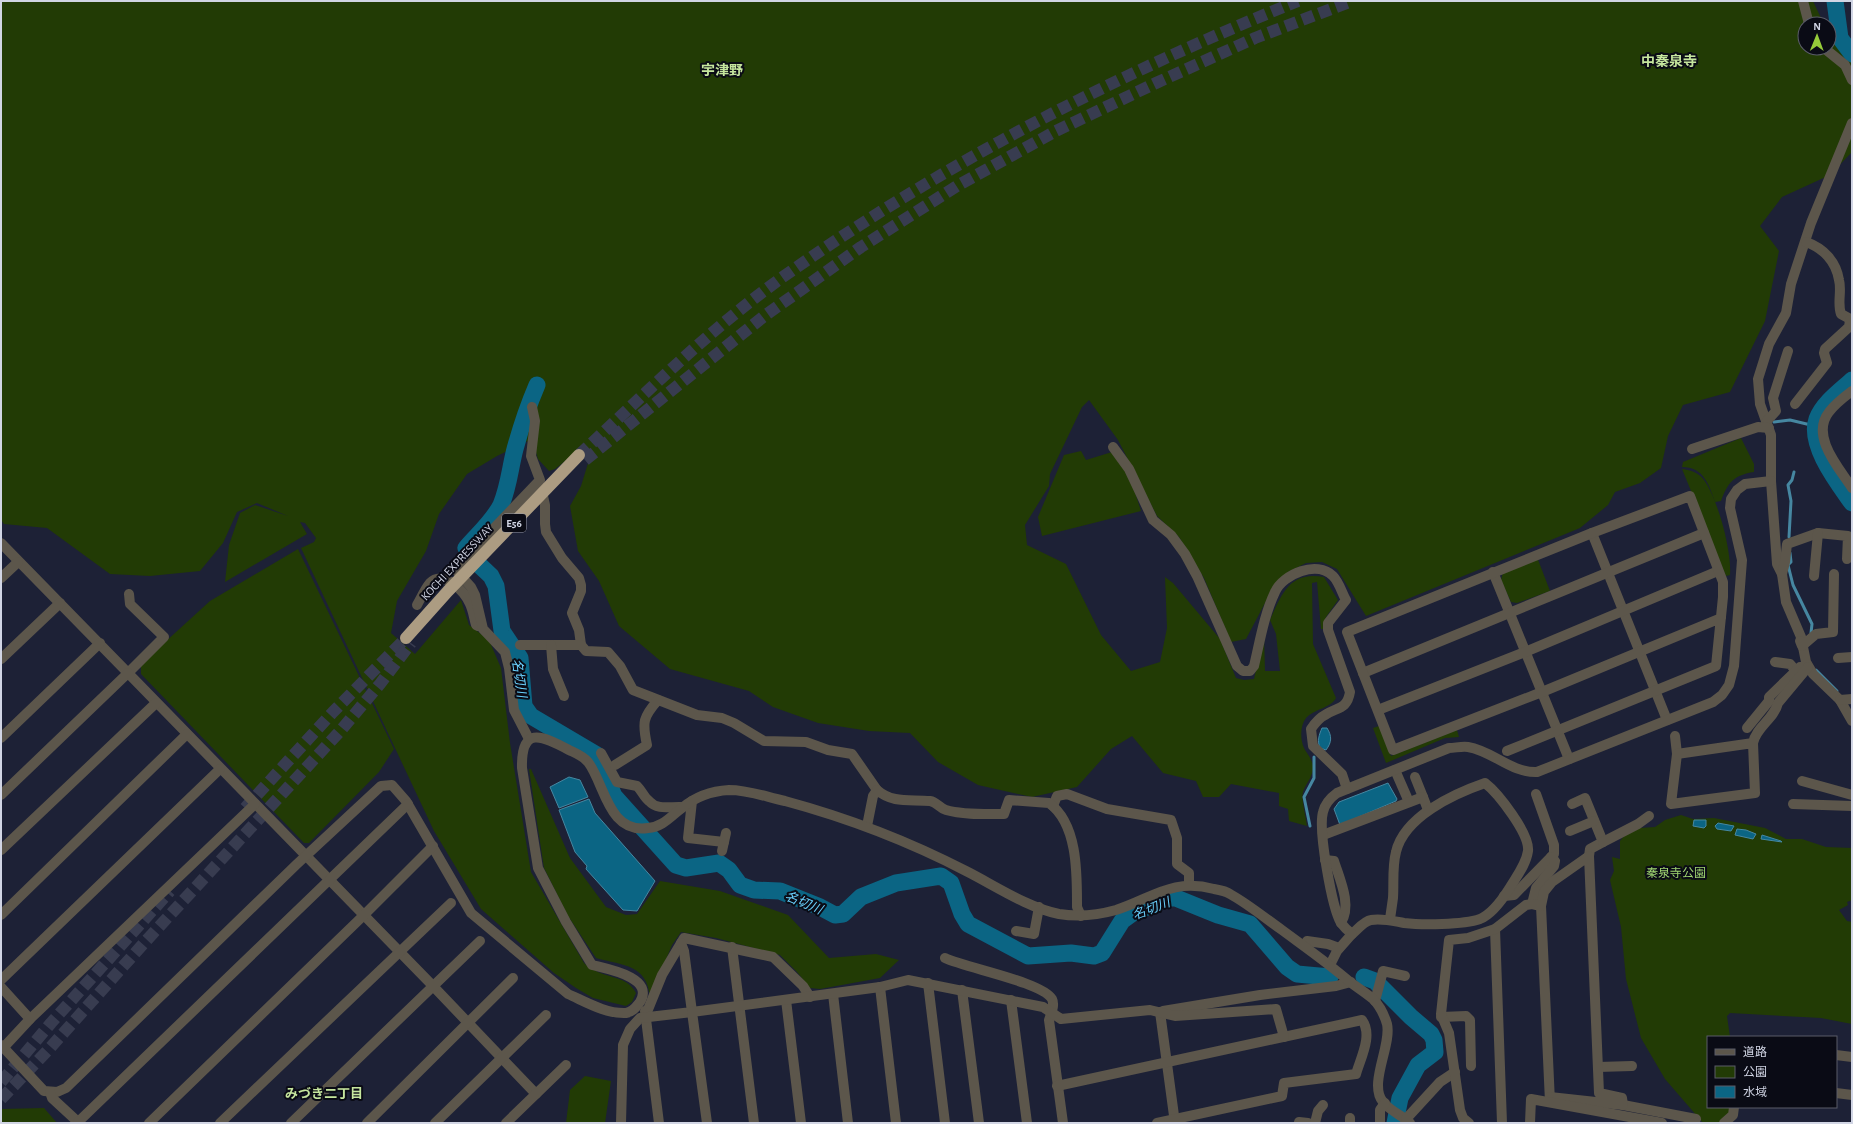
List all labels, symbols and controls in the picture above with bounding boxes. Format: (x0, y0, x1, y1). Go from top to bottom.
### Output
north arrow (1797, 16, 1837, 56)
text: N (1813, 21, 1821, 32)
district label: 中秦泉寺 (1641, 53, 1697, 69)
district label: 宇津野 (701, 63, 743, 78)
road number: E56 (502, 514, 526, 532)
street label: KOCHI EXPRESSWAY (419, 521, 496, 603)
water label: 名切川 (509, 658, 529, 700)
park label: 秦泉寺公園 (1646, 866, 1706, 879)
water label: 名切川 (783, 889, 826, 918)
water label: 名切川 (1131, 895, 1174, 922)
legend (1707, 1036, 1837, 1108)
text: 道路 (1743, 1045, 1767, 1058)
text: 公園 (1743, 1066, 1767, 1078)
district label: みづき二丁目 (285, 1086, 363, 1101)
text: 水域 (1743, 1086, 1767, 1098)

